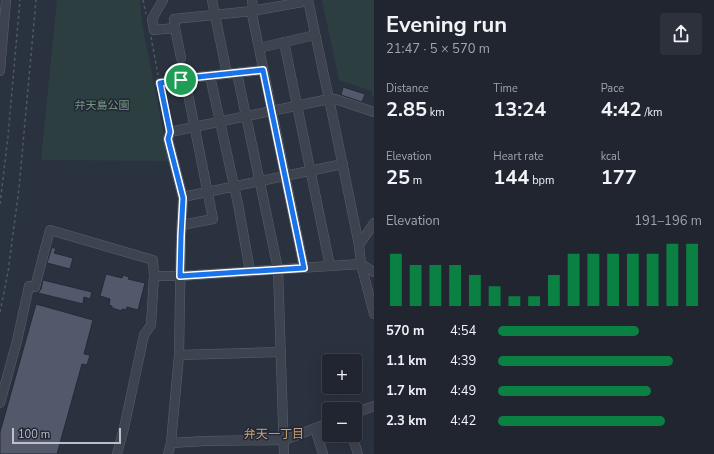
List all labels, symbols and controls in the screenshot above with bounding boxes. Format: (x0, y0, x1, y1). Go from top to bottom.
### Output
text: Evening run (386, 10, 507, 40)
button: share (660, 13, 702, 55)
text: 21:47 · 5 × 570 m (386, 40, 490, 58)
pin (164, 63, 198, 97)
icon: arrive (170, 69, 192, 91)
text: Distance (386, 81, 429, 96)
text: Time (493, 81, 518, 96)
text: Pace (601, 81, 624, 96)
text: 2.85 (386, 96, 427, 123)
text: 13:24 (493, 96, 546, 123)
text: 4:42 (601, 96, 642, 123)
park label: 弁天島公園 (75, 98, 130, 113)
text: km (427, 105, 445, 120)
text: /km (642, 105, 662, 120)
text: Elevation (386, 149, 432, 164)
text: Heart rate (493, 149, 544, 164)
text: kcal (601, 149, 620, 164)
text: 25 (386, 164, 410, 191)
text: 144 (493, 164, 529, 191)
text: 177 (601, 164, 637, 191)
text: m (410, 173, 422, 188)
text: bpm (529, 173, 554, 188)
text: Elevation (386, 212, 440, 230)
text: 191–196 m (634, 212, 702, 230)
text: 570 m (386, 322, 424, 340)
text: 4:54 (450, 322, 476, 340)
text: 1.1 km (386, 352, 427, 370)
text: 4:39 (450, 352, 476, 370)
map controls (322, 354, 362, 442)
button: + (322, 354, 362, 394)
text: 1.7 km (386, 382, 427, 400)
text: 4:49 (450, 382, 476, 400)
button: − (322, 402, 362, 442)
text: 2.3 km (386, 412, 427, 430)
text: 4:42 (450, 412, 476, 430)
scale bar (12, 426, 121, 445)
district label: 弁天一丁目 (244, 426, 304, 442)
text: 100 m (18, 427, 50, 442)

